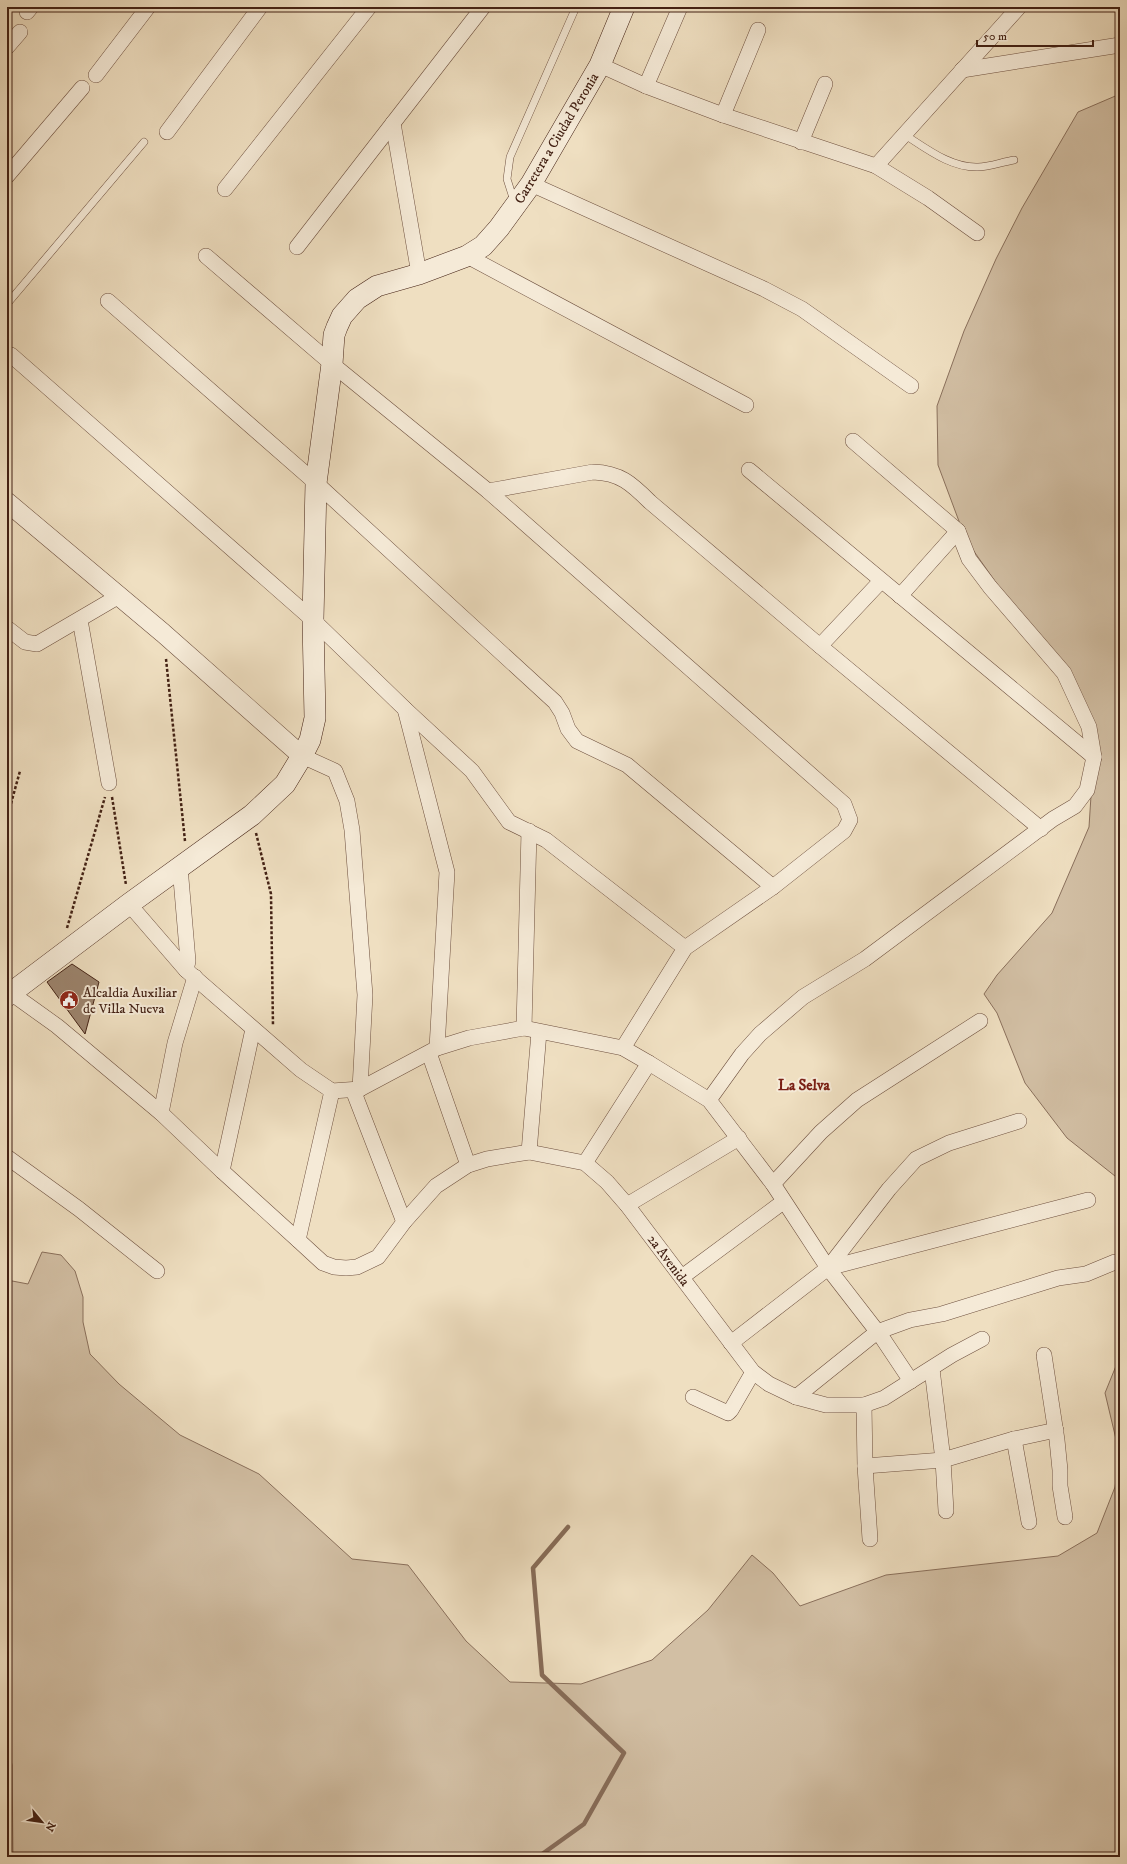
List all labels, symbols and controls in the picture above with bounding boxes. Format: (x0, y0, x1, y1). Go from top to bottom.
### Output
scale bar (977, 22, 1093, 48)
text: 50 m (983, 29, 1007, 44)
street label: Carretera a Ciudad Peronia (511, 70, 603, 207)
place label: Alcaldia Auxiliar de Villa Nueva (83, 984, 178, 1018)
public building icon: Alcaldia Auxiliar de Villa Nueva (58, 989, 80, 1011)
district label: La Selva (778, 1076, 831, 1095)
street label: 2a Avenida (643, 1231, 694, 1290)
north arrow (22, 1802, 62, 1842)
text: N (42, 1819, 58, 1834)

